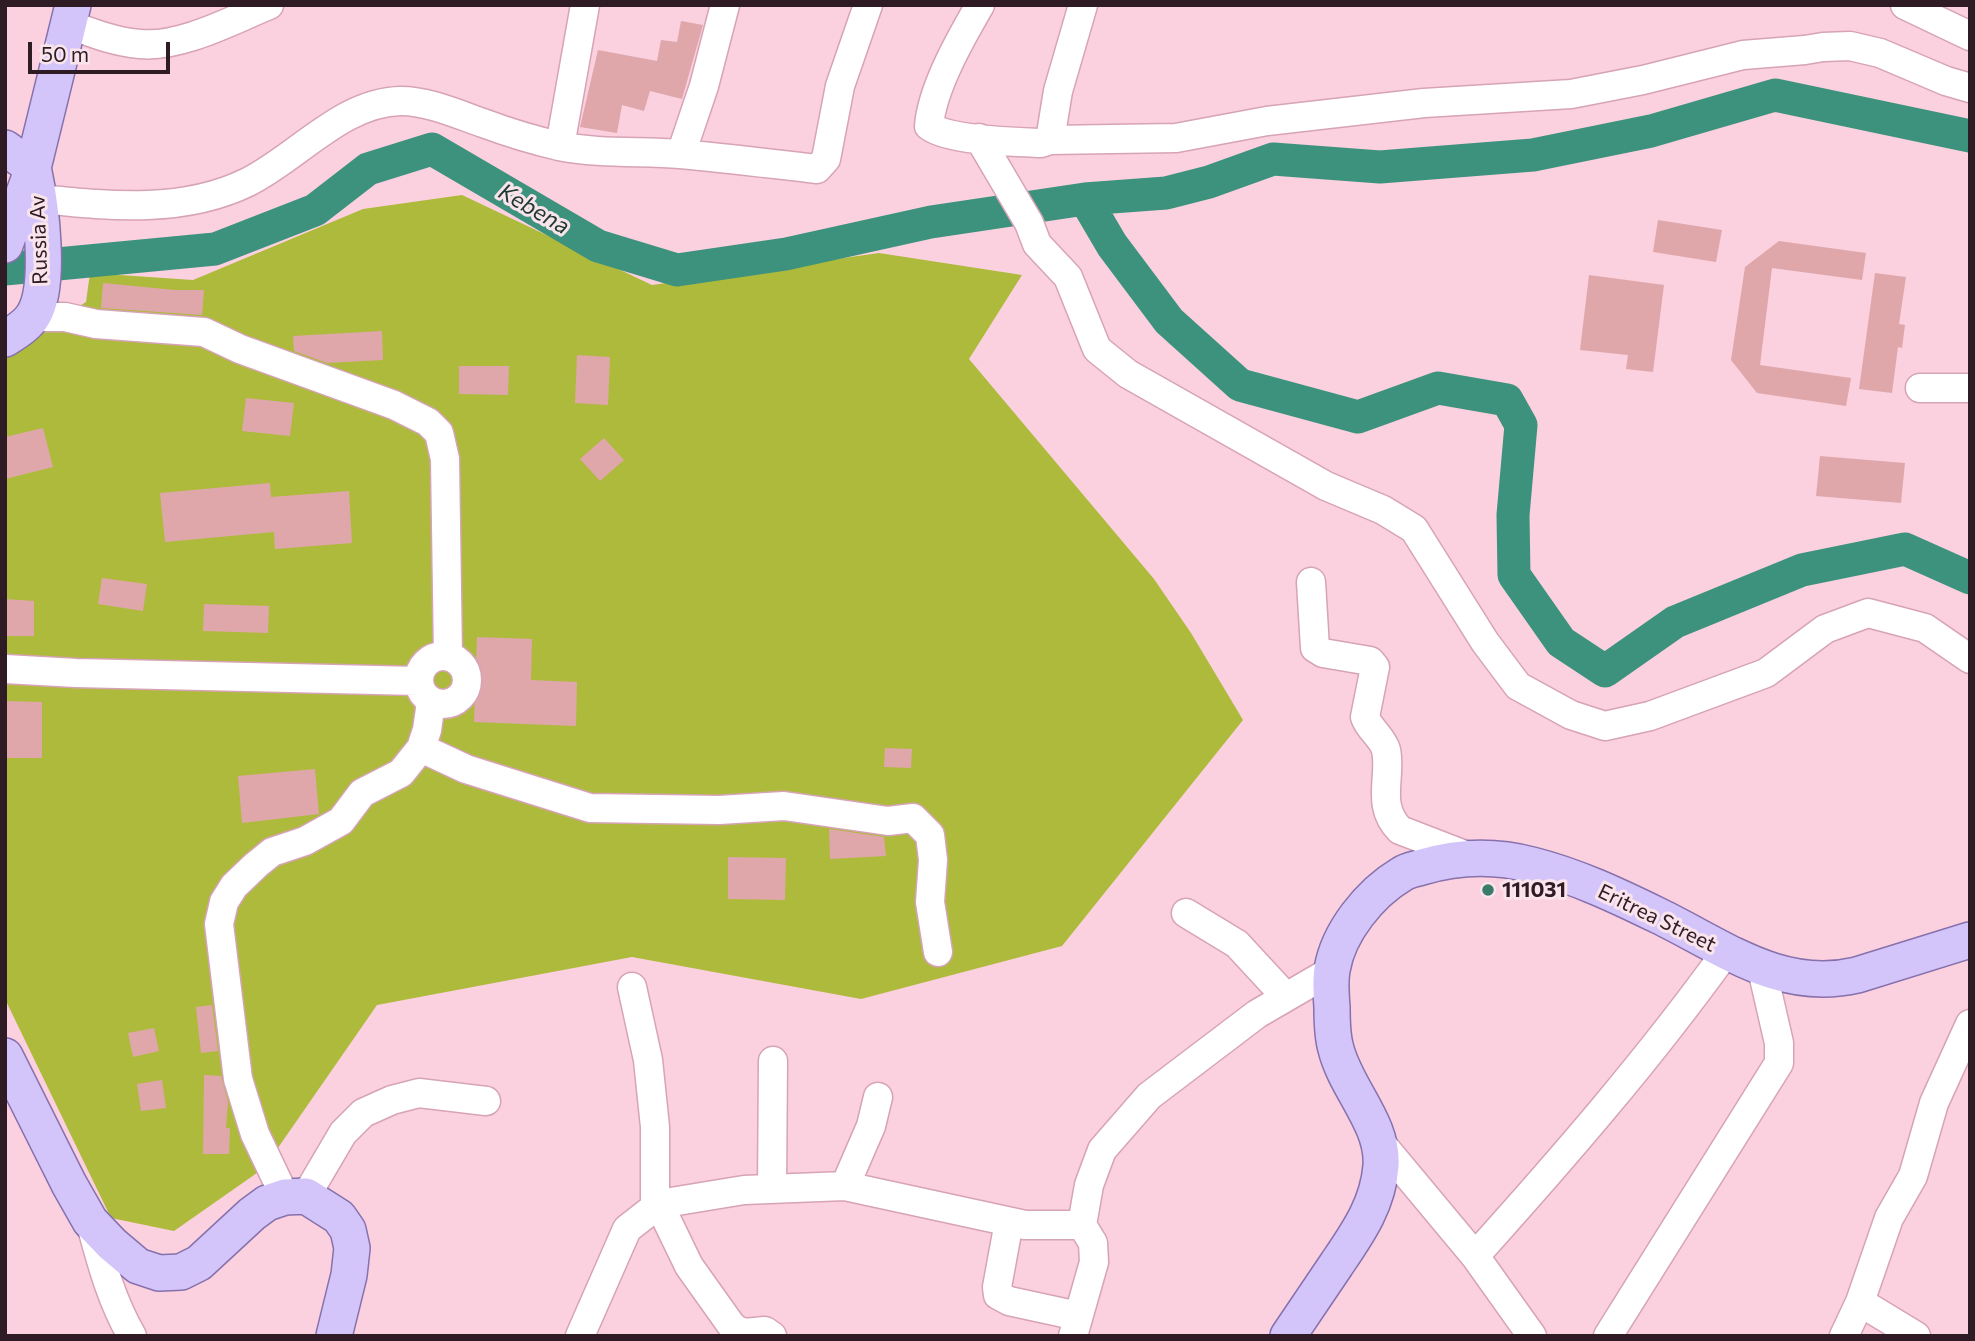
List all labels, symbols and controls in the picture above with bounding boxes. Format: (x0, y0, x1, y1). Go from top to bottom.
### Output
scale bar (32, 28, 173, 72)
text: 50 m (41, 41, 89, 66)
water label: Kebena (494, 178, 574, 240)
street label: Russia Av (25, 195, 53, 285)
place label: 111031 (1502, 877, 1566, 903)
street label: Eritrea Street (1594, 879, 1720, 957)
marker: 111031 (1480, 882, 1496, 898)

